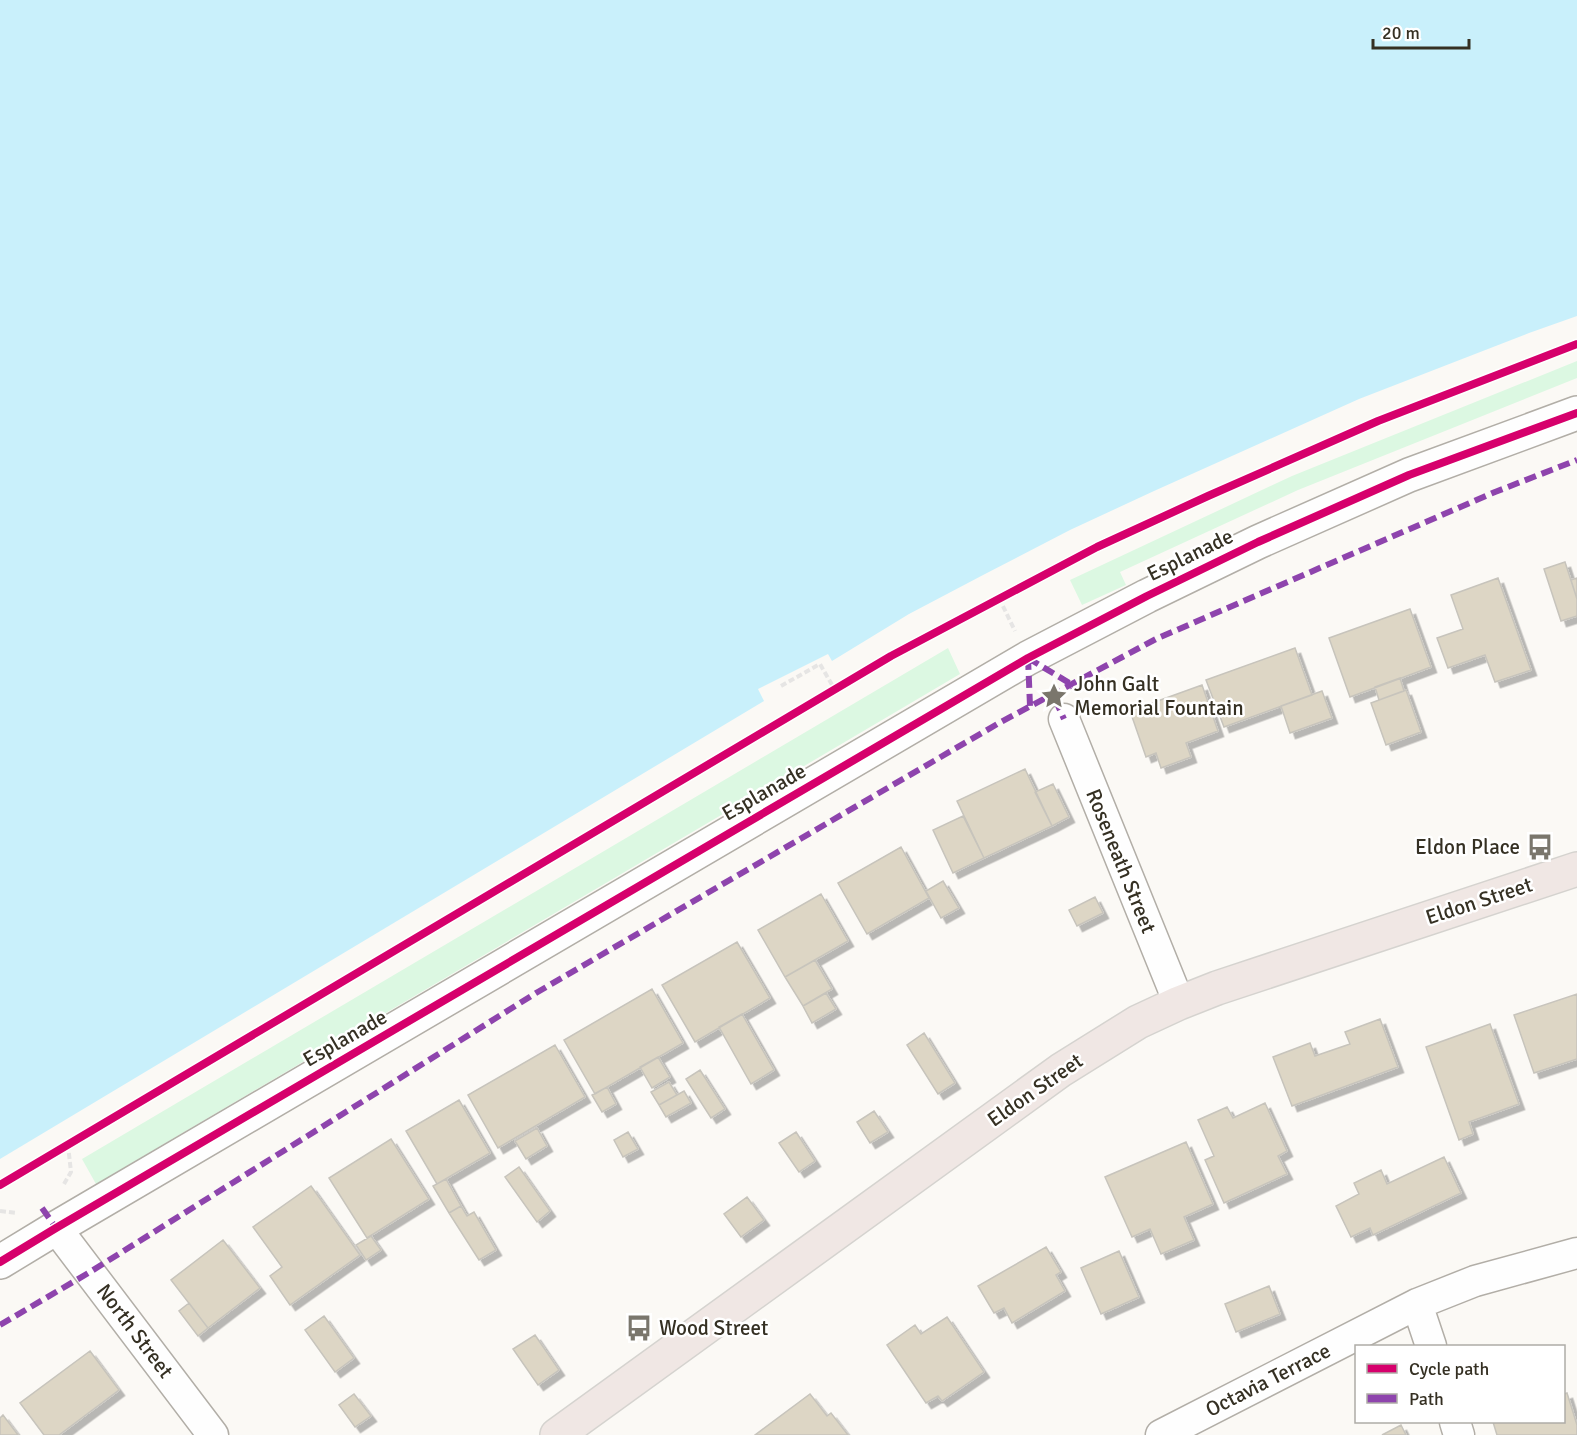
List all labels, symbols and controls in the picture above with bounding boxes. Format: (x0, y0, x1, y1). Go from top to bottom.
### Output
scale bar (1373, 12, 1469, 50)
text: 20 m (1382, 22, 1420, 44)
street label: Esplanade (1143, 523, 1237, 587)
place label: John Galt Memorial Fountain (1074, 671, 1244, 721)
place icon: John Galt Memorial Fountain (1039, 681, 1069, 711)
street label: Esplanade (717, 758, 811, 826)
street label: Roseneath Street (1080, 785, 1162, 937)
bus stop icon: Eldon Place (1525, 832, 1555, 862)
place label: Eldon Place (1415, 834, 1520, 860)
street label: Eldon Street (1422, 872, 1536, 930)
street label: Esplanade (298, 1004, 392, 1072)
street label: Eldon Street (982, 1048, 1088, 1132)
street label: North Street (91, 1279, 179, 1383)
bus stop icon: Wood Street (624, 1313, 654, 1343)
place label: Wood Street (659, 1315, 768, 1341)
street label: Octavia Terrace (1201, 1337, 1335, 1423)
legend (1355, 1345, 1565, 1423)
text: Cycle path (1409, 1358, 1489, 1380)
text: Path (1409, 1388, 1444, 1410)

